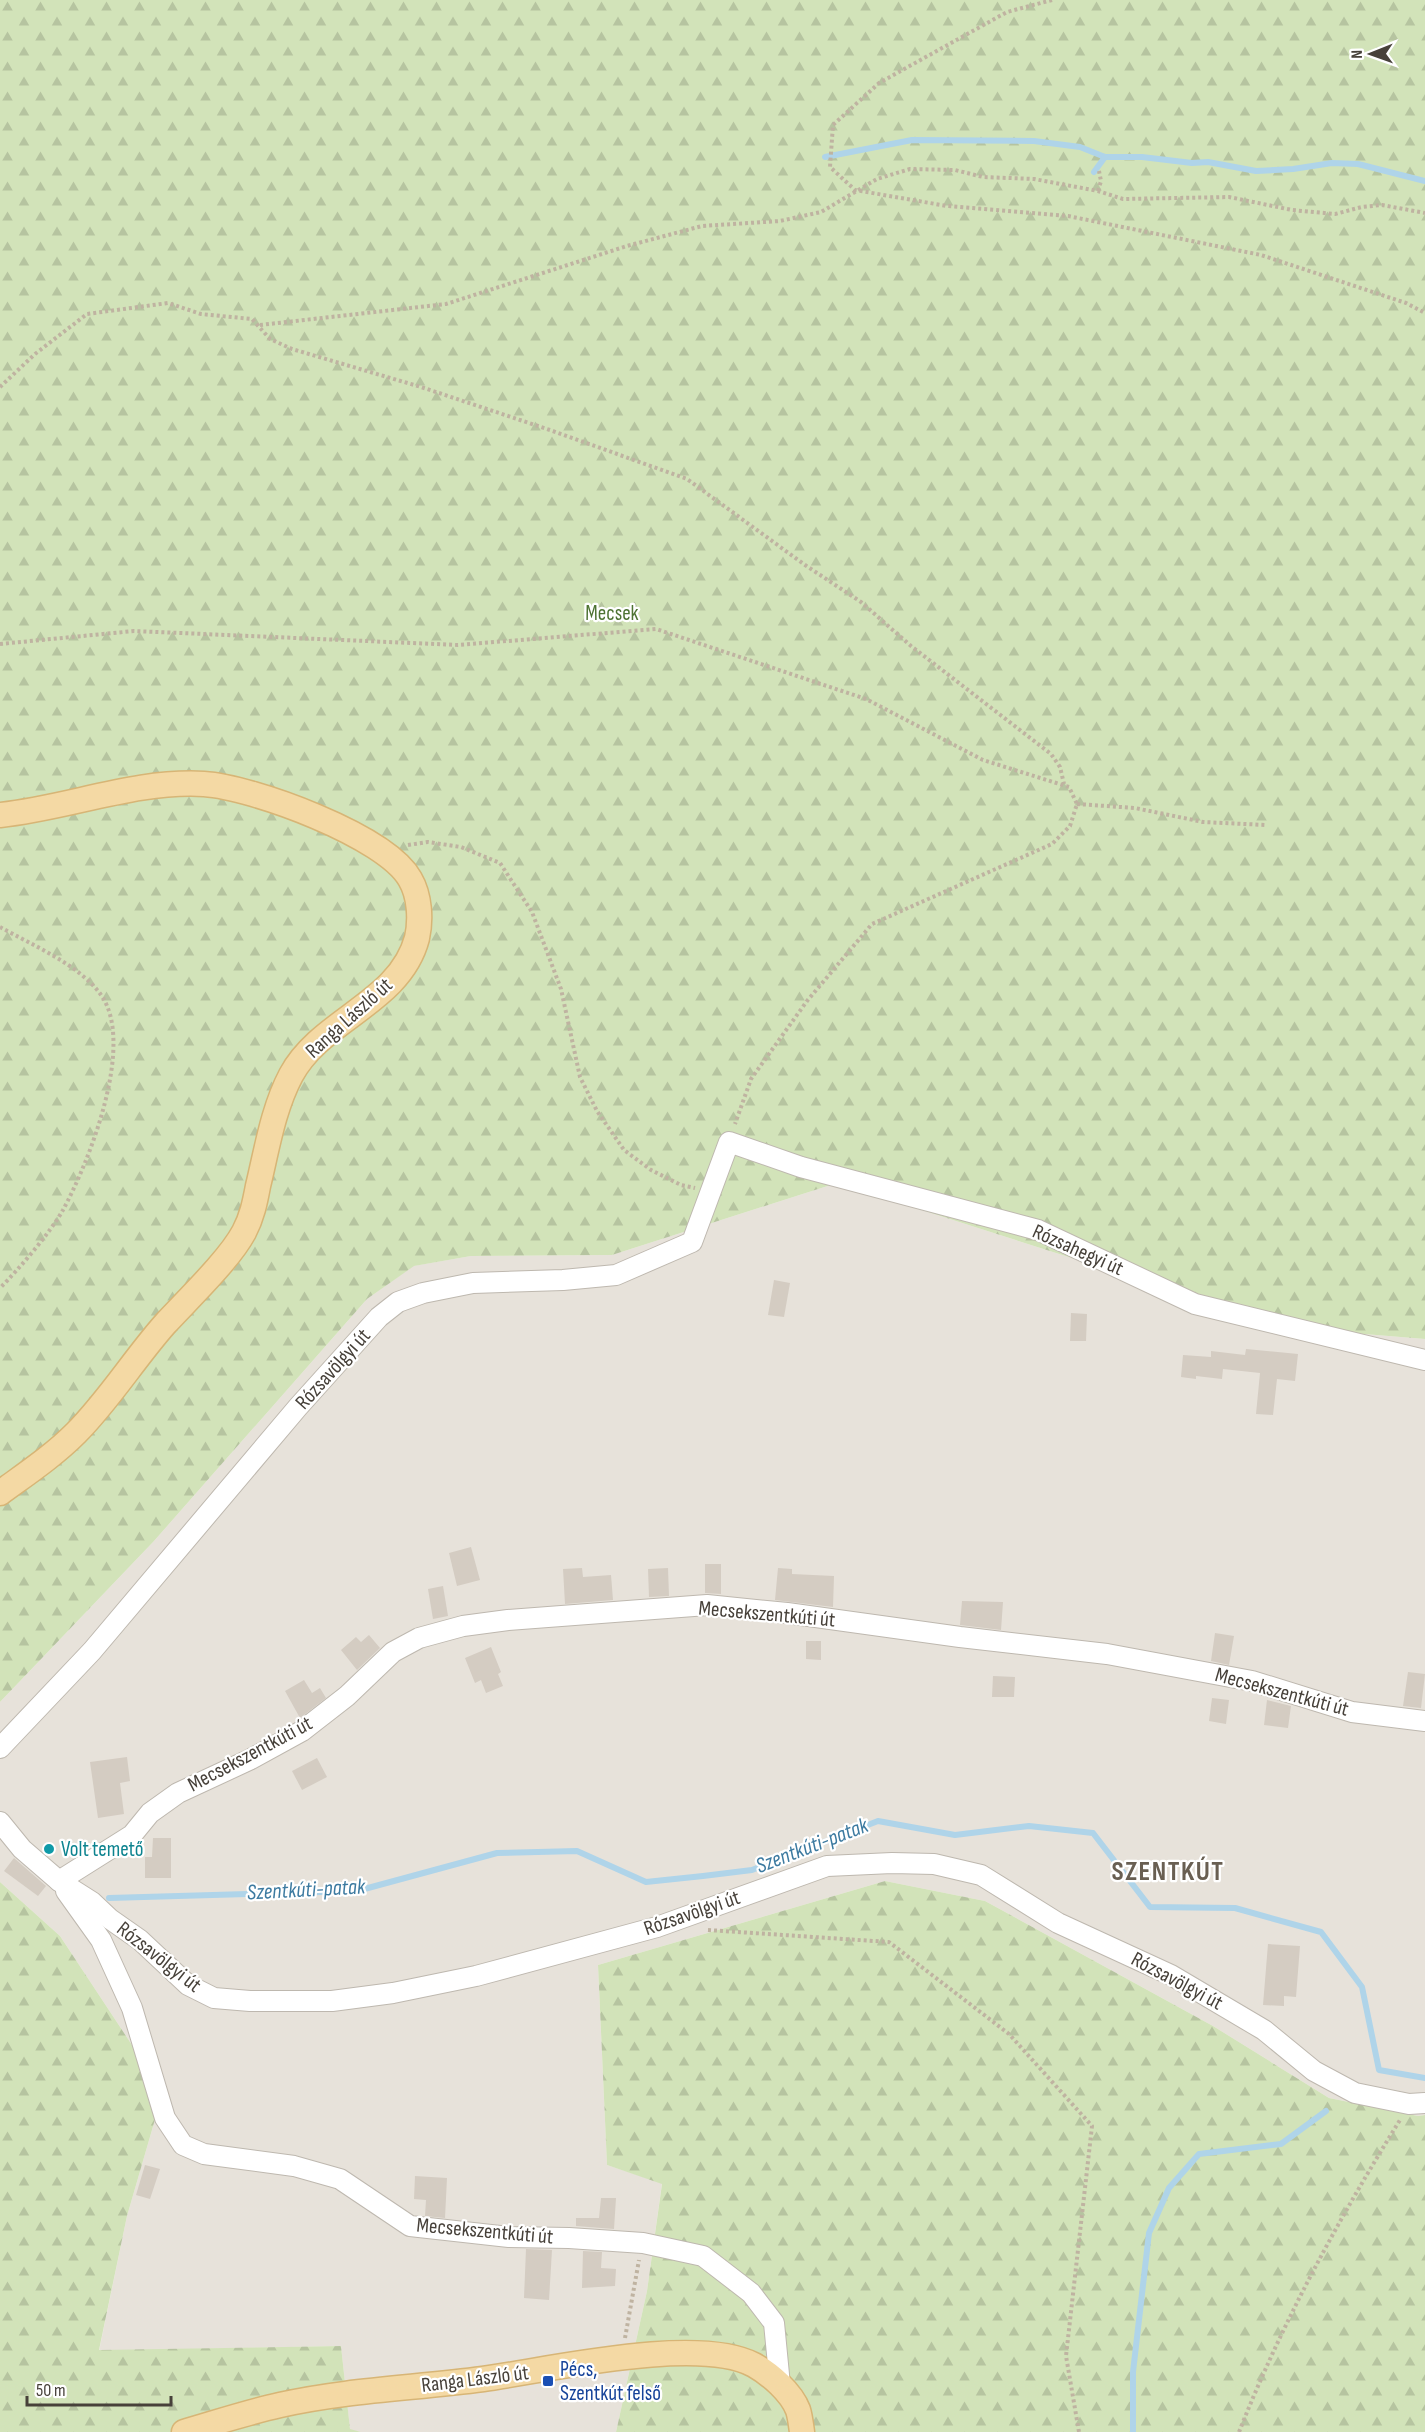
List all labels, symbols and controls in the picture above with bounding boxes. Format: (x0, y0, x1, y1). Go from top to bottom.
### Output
north arrow (1341, 24, 1401, 84)
text: N (1348, 50, 1367, 59)
park label: Mecsek (585, 601, 639, 626)
street label: Ranga László út (301, 973, 397, 1063)
street label: Rózsahegyi út (1029, 1219, 1127, 1281)
street label: Rózsavölgyi út (290, 1323, 376, 1415)
street label: Mecsekszentkúti út (698, 1596, 836, 1632)
street label: Mecsekszentkúti út (1213, 1662, 1351, 1722)
street label: Mecsekszentkúti út (184, 1711, 316, 1797)
water label: Szentkúti-patak (752, 1812, 873, 1880)
place label: Volt temető (61, 1837, 144, 1862)
marker: Volt temető (42, 1842, 56, 1856)
district label: SZENTKÚT (1111, 1856, 1225, 1888)
water label: Szentkúti-patak (246, 1873, 366, 1907)
street label: Rózsavölgyi út (641, 1885, 743, 1941)
street label: Rózsavölgyi út (112, 1916, 206, 1998)
street label: Rózsavölgyi út (1127, 1946, 1227, 2016)
street label: Mecsekszentkúti út (416, 2213, 554, 2249)
place label: Pécs, Szentkút felső (560, 2357, 661, 2406)
street label: Ranga László út (420, 2360, 530, 2398)
scale bar (27, 2369, 171, 2407)
marker: Pécs, Szentkút felső (541, 2374, 555, 2388)
text: 50 m (36, 2380, 66, 2401)

